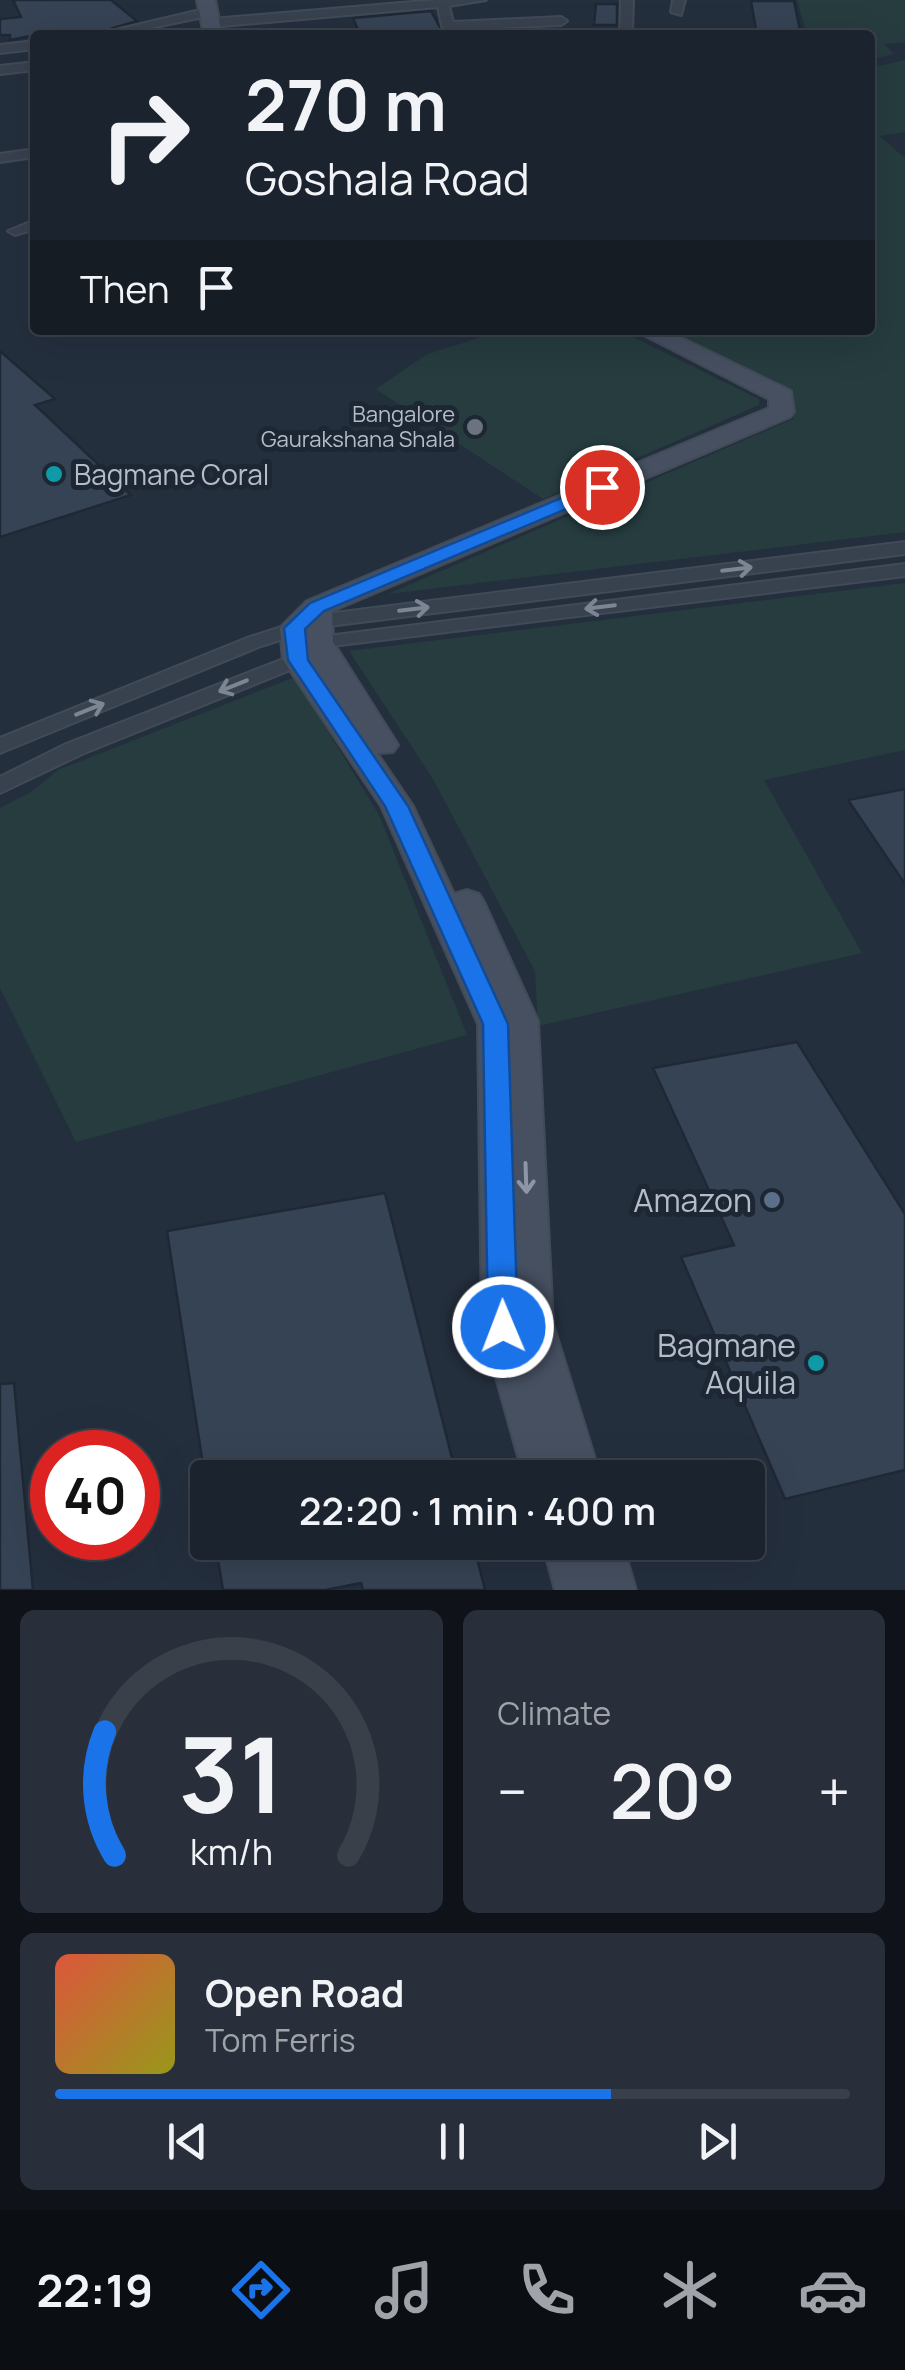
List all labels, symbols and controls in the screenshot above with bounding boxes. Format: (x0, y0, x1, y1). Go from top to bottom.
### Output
text: 270 m (245, 56, 447, 152)
icon: right (80, 70, 210, 200)
text: Goshala Road (245, 147, 530, 209)
icon: arrive (189, 260, 244, 315)
text: Then (80, 262, 169, 314)
place label: Bangalore Gaurakshana Shala (261, 399, 455, 454)
marker: Bangalore Gaurakshana Shala (464, 416, 486, 438)
pin (560, 445, 645, 530)
place label: Bagmane Coral (74, 455, 269, 493)
icon: arrive (575, 460, 630, 515)
marker: Bagmane Coral (43, 463, 65, 485)
one-way arrow (720, 559, 752, 578)
one-way arrow (398, 599, 430, 618)
one-way arrow (584, 599, 616, 617)
one-way arrow (218, 678, 249, 696)
one-way arrow (74, 699, 105, 717)
one-way arrow (517, 1162, 536, 1194)
place label: Amazon (633, 1178, 752, 1222)
marker: Amazon (761, 1189, 783, 1211)
position arrow (451, 1275, 555, 1379)
place label: Bagmane Aquila (657, 1323, 796, 1404)
marker: Bagmane Aquila (805, 1352, 827, 1374)
speed limit sign: 40 (30, 1430, 160, 1560)
text: 22:20 · 1 min · 400 m (299, 1484, 656, 1536)
text: Climate (498, 1691, 611, 1735)
text: 31 (178, 1702, 284, 1844)
text: 20° (610, 1739, 736, 1842)
text: − (498, 1753, 527, 1829)
text: + (818, 1753, 850, 1829)
text: km/h (190, 1827, 273, 1876)
text: Open Road (205, 1966, 404, 2018)
text: Tom Ferris (205, 2018, 356, 2062)
icon: previous (160, 2114, 215, 2169)
icon: pause (425, 2114, 480, 2169)
icon: next (690, 2114, 745, 2169)
icon: directions (226, 2255, 296, 2325)
icon: music (369, 2255, 439, 2325)
icon: phone (512, 2255, 582, 2325)
icon: climate (655, 2255, 725, 2325)
icon: car (798, 2255, 868, 2325)
text: 22:19 (37, 2259, 153, 2321)

